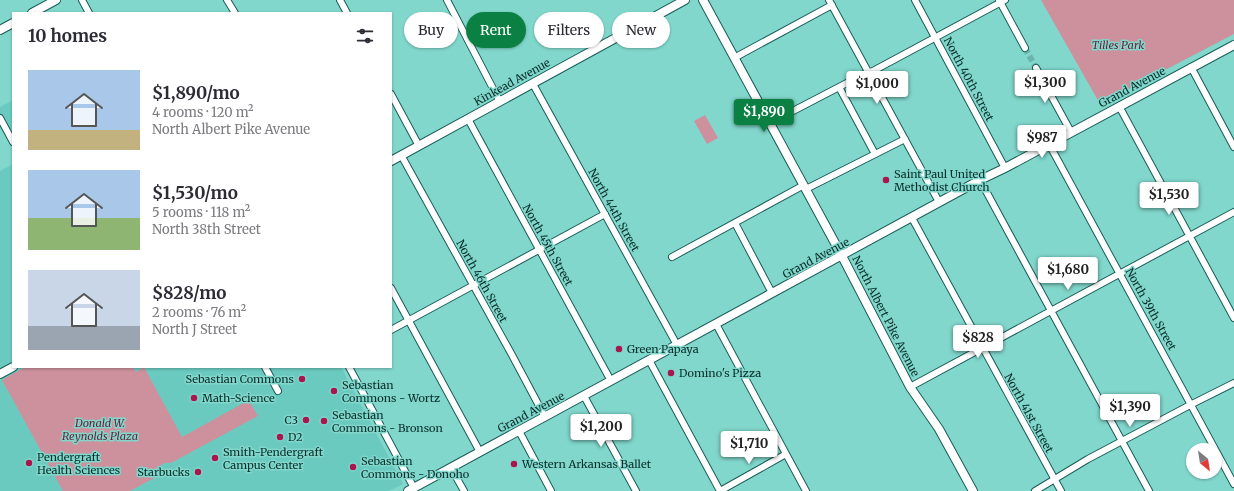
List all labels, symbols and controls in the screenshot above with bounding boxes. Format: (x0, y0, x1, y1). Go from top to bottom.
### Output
chip: Buy (404, 12, 458, 48)
chip: Rent (466, 12, 526, 48)
chip: Filters (534, 12, 604, 48)
chip: New (612, 12, 670, 48)
text: 10 homes (28, 25, 107, 47)
icon: filters (354, 25, 376, 47)
street label: North 40th Street (941, 35, 997, 124)
park label: Tilles Park (1092, 38, 1144, 52)
street label: Kinkead Avenue (471, 55, 553, 109)
street label: Grand Avenue (1096, 63, 1168, 110)
pin: $1,300 (1012, 70, 1078, 104)
pin: $1,000 (844, 71, 910, 105)
text: $1,300 (1024, 74, 1066, 91)
text: $1,000 (855, 75, 899, 92)
text: $1,890/mo (152, 82, 240, 104)
icon: home (60, 86, 108, 134)
pin: $1,890 (731, 99, 797, 133)
text: $1,890 (743, 103, 785, 120)
text: 4 rooms · 120 m² (152, 104, 253, 121)
text: North Albert Pike Avenue (152, 121, 310, 138)
pin: $987 (1018, 125, 1066, 159)
text: $987 (1026, 129, 1058, 146)
street label: North 44th Street (585, 166, 643, 255)
place label: Saint Paul United Methodist Church (894, 167, 990, 194)
marker: Saint Paul United Methodist Church (881, 175, 891, 185)
text: $1,530/mo (152, 182, 238, 204)
pin: $1,530 (1136, 182, 1202, 216)
icon: home (60, 186, 108, 234)
text: $1,530 (1149, 186, 1189, 203)
street label: North 45th Street (520, 202, 577, 289)
text: 5 rooms · 118 m² (152, 204, 250, 221)
text: North 38th Street (152, 221, 261, 238)
street label: Grand Avenue (780, 234, 852, 281)
street label: North 46th Street (453, 237, 511, 326)
street label: North Albert Pike Avenue (849, 253, 923, 379)
pin: $1,680 (1035, 257, 1101, 291)
text: $1,680 (1047, 261, 1089, 278)
street label: North 39th Street (1123, 265, 1180, 353)
text: $828/mo (152, 282, 227, 304)
icon: home (60, 286, 108, 334)
text: 2 rooms · 76 m² (152, 304, 246, 321)
text: North J Street (152, 321, 237, 338)
pin: $828 (954, 325, 1002, 359)
text: $828 (962, 329, 994, 346)
place label: Green Papaya (627, 342, 699, 356)
marker: Green Papaya (614, 344, 624, 354)
place label: Domino's Pizza (679, 366, 761, 380)
marker: Domino's Pizza (666, 368, 676, 378)
street label: North 41st Street (1001, 371, 1057, 456)
place label: Sebastian Commons (185, 372, 294, 386)
marker: Sebastian Commons (297, 374, 307, 384)
place label: Sebastian Commons - Wortz (342, 378, 440, 405)
marker: Sebastian Commons - Wortz (329, 386, 339, 396)
street label: Grand Avenue (495, 388, 567, 435)
place label: Math-Science (202, 391, 275, 405)
marker: Math-Science (189, 393, 199, 403)
pin: $1,390 (1097, 394, 1163, 428)
text: $1,390 (1109, 398, 1151, 415)
place label: Sebastian Commons - Bronson (332, 408, 443, 435)
place label: C3 (285, 413, 298, 427)
pin: $1,200 (568, 414, 634, 448)
marker: C3 (301, 415, 311, 425)
park label: Donald W. Reynolds Plaza (62, 416, 138, 443)
marker: Sebastian Commons - Bronson (319, 416, 329, 426)
text: $1,200 (579, 418, 623, 435)
place label: D2 (288, 430, 303, 444)
pin: $1,710 (716, 431, 782, 465)
marker: D2 (275, 432, 285, 442)
text: $1,710 (730, 435, 768, 452)
north arrow (1186, 443, 1222, 479)
map controls (1186, 443, 1222, 479)
place label: Smith-Pendergraft Campus Center (223, 445, 324, 472)
place label: Pendergraft Health Sciences (37, 450, 120, 477)
marker: Smith-Pendergraft Campus Center (210, 453, 220, 463)
place label: Sebastian Commons - Donoho (361, 454, 470, 481)
place label: Western Arkansas Ballet (521, 457, 652, 471)
marker: Pendergraft Health Sciences (24, 458, 34, 468)
marker: Western Arkansas Ballet (509, 459, 519, 469)
marker: Sebastian Commons - Donoho (348, 462, 358, 472)
place label: Starbucks (137, 465, 190, 479)
marker: Starbucks (193, 467, 203, 477)

